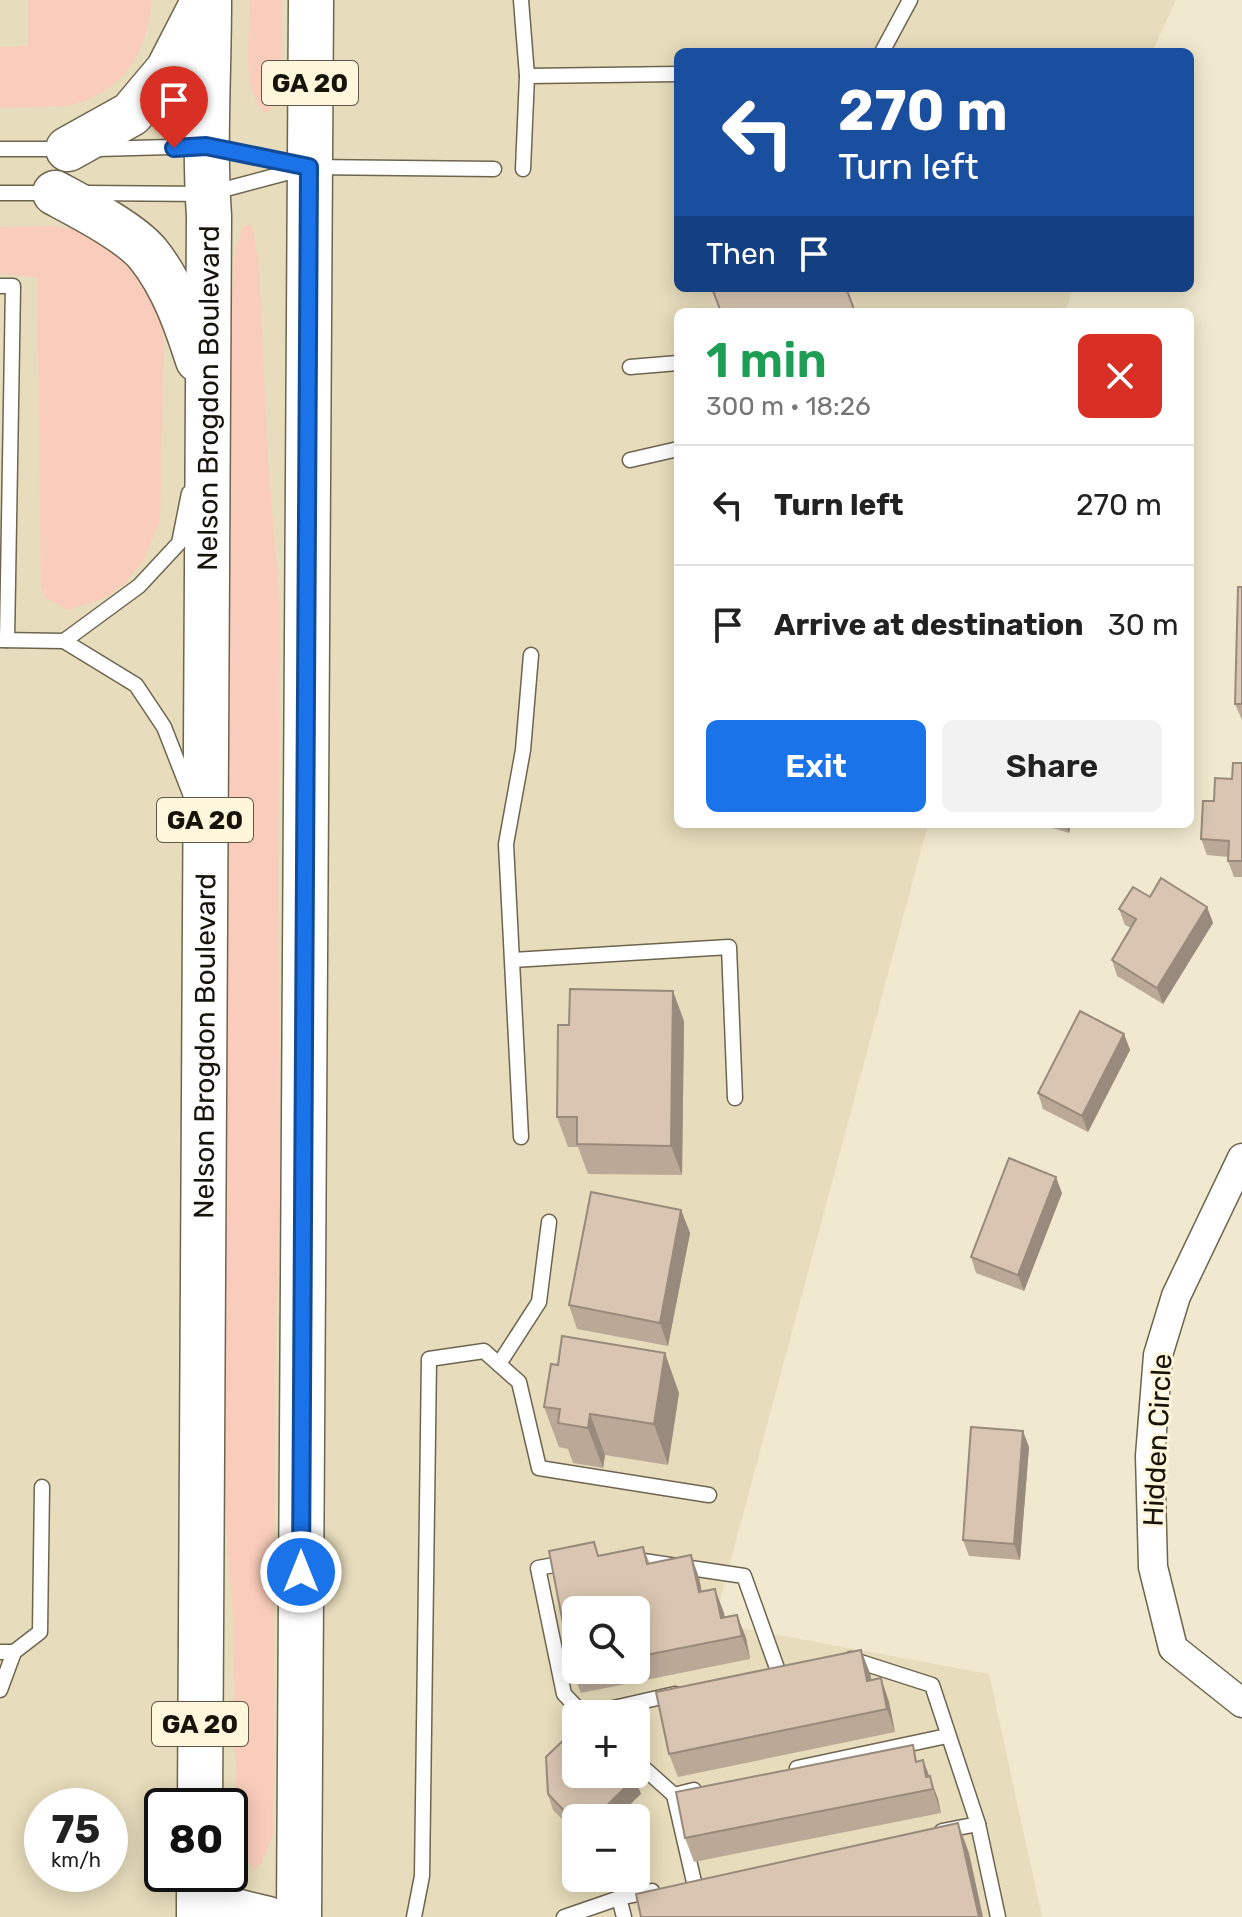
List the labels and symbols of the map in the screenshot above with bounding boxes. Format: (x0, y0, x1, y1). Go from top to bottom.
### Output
road number: GA 20 (262, 61, 358, 105)
pin (140, 66, 208, 148)
street label: Nelson Brogdon Boulevard (191, 225, 226, 571)
road number: GA 20 (157, 798, 253, 842)
street label: Nelson Brogdon Boulevard (187, 873, 222, 1219)
street label: Hidden Circle (1136, 1353, 1179, 1527)
position arrow (259, 1530, 343, 1614)
road number: GA 20 (152, 1702, 248, 1746)
speed limit sign: 80 (144, 1788, 248, 1892)

